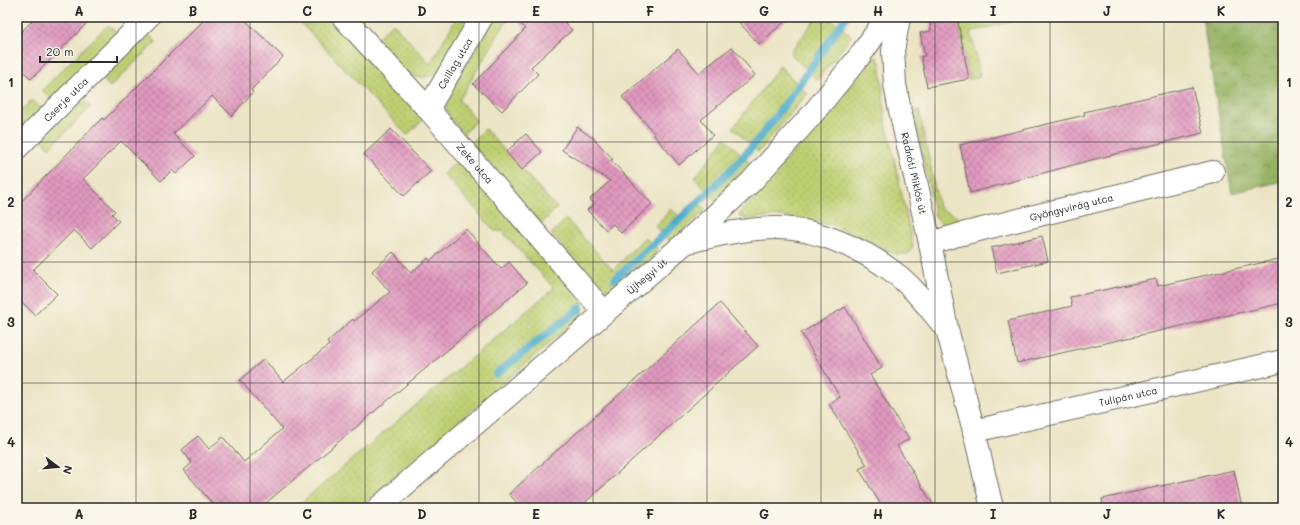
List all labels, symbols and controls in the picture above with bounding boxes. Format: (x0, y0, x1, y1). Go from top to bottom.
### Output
text: A (74, 2, 84, 19)
text: B (189, 2, 198, 19)
text: C (302, 2, 312, 19)
text: D (417, 2, 427, 19)
text: E (532, 2, 540, 19)
text: F (646, 2, 654, 19)
text: G (759, 2, 769, 19)
text: H (873, 2, 883, 19)
text: I (990, 2, 997, 19)
text: J (1103, 2, 1111, 19)
text: K (1217, 2, 1226, 19)
street label: Csillag utca (434, 35, 475, 92)
scale bar (40, 38, 117, 64)
text: 20 m (46, 43, 74, 59)
text: 1 (8, 73, 14, 90)
text: 1 (1286, 73, 1292, 90)
street label: Cserje utca (40, 74, 91, 125)
street label: Radnóti Miklós út (898, 131, 930, 216)
street label: Zeke utca (453, 140, 497, 187)
street label: Gyöngyvirág utca (1028, 190, 1115, 224)
text: 2 (7, 193, 15, 210)
text: 2 (1285, 193, 1293, 210)
street label: Újhegyi út (624, 255, 670, 297)
text: 3 (7, 313, 15, 330)
text: 3 (1285, 313, 1293, 330)
street label: Tulipán utca (1097, 383, 1159, 410)
text: 4 (7, 433, 15, 450)
text: 4 (1285, 433, 1293, 450)
north arrow (38, 447, 78, 487)
text: N (60, 464, 76, 476)
text: A (74, 505, 84, 522)
text: B (189, 505, 198, 522)
text: C (302, 505, 312, 522)
text: D (417, 505, 427, 522)
text: E (532, 505, 540, 522)
text: F (646, 505, 654, 522)
text: G (759, 505, 769, 522)
text: H (873, 505, 883, 522)
text: I (990, 505, 997, 522)
text: J (1103, 505, 1111, 522)
text: K (1217, 505, 1226, 522)

